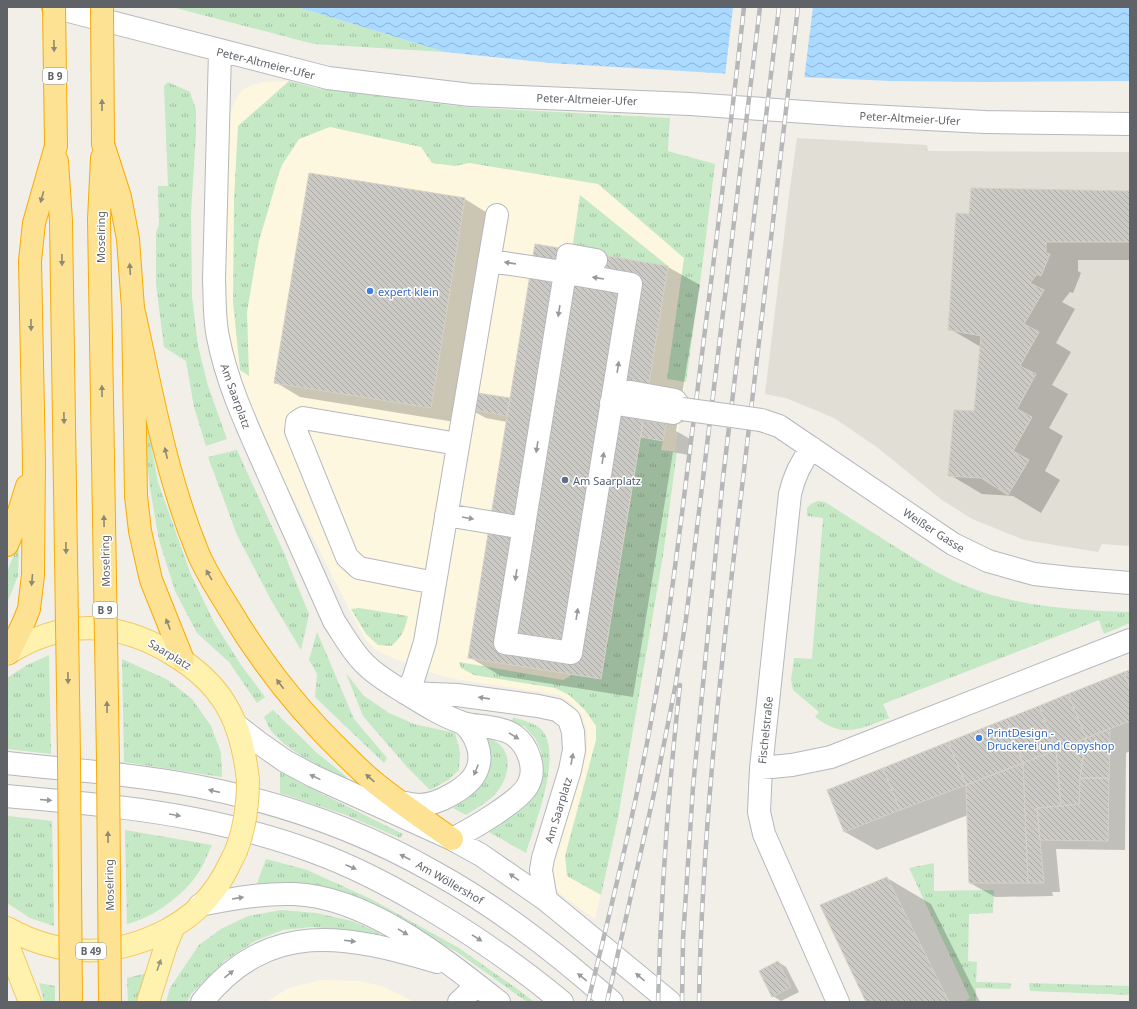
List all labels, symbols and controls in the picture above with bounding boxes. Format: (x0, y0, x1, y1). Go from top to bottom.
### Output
one-way arrow (51, 40, 57, 53)
street label: Peter-Altmeier-Ufer (215, 43, 317, 83)
road number: B 9 (43, 68, 67, 84)
street label: Peter-Altmeier-Ufer (536, 90, 638, 108)
one-way arrow (99, 98, 105, 111)
street label: Peter-Altmeier-Ufer (859, 108, 961, 128)
one-way arrow (38, 190, 44, 203)
street label: Moselring (93, 211, 108, 263)
one-way arrow (58, 254, 65, 266)
one-way arrow (504, 260, 516, 266)
one-way arrow (127, 263, 134, 275)
one-way arrow (592, 275, 604, 281)
place label: expert klein (378, 284, 439, 299)
marker: expert klein (365, 286, 375, 296)
one-way arrow (556, 305, 562, 317)
one-way arrow (28, 319, 34, 332)
street label: Am Saarplatz (217, 361, 255, 431)
one-way arrow (615, 361, 621, 373)
one-way arrow (99, 384, 105, 397)
one-way arrow (61, 412, 67, 425)
one-way arrow (534, 441, 540, 453)
one-way arrow (163, 447, 169, 459)
one-way arrow (600, 452, 606, 464)
place label: Am Saarplatz (573, 473, 641, 488)
marker: Am Saarplatz (560, 475, 570, 485)
street label: Weißer Gasse (900, 505, 968, 555)
one-way arrow (101, 514, 107, 527)
one-way arrow (462, 516, 474, 522)
street label: Moselring (97, 535, 113, 587)
one-way arrow (63, 542, 69, 555)
one-way arrow (206, 569, 213, 581)
one-way arrow (513, 569, 519, 581)
one-way arrow (29, 574, 36, 586)
road number: B 9 (93, 602, 117, 618)
one-way arrow (574, 608, 580, 620)
one-way arrow (165, 617, 171, 629)
street label: Saarplatz (146, 635, 194, 673)
one-way arrow (65, 672, 71, 685)
one-way arrow (276, 679, 284, 690)
one-way arrow (478, 695, 490, 701)
street label: Fischelstraße (754, 695, 776, 765)
one-way arrow (104, 700, 110, 713)
place label: PrintDesign - Druckerei und Copyshop (987, 725, 1115, 753)
one-way arrow (508, 732, 519, 739)
marker: PrintDesign - Druckerei und Copyshop (974, 733, 984, 743)
one-way arrow (570, 753, 576, 766)
one-way arrow (472, 764, 479, 776)
one-way arrow (365, 773, 375, 783)
one-way arrow (309, 774, 321, 780)
street label: Am Saarplatz (541, 775, 575, 845)
one-way arrow (207, 787, 220, 793)
one-way arrow (40, 796, 52, 803)
one-way arrow (169, 813, 181, 819)
one-way arrow (105, 831, 112, 843)
one-way arrow (400, 854, 411, 860)
street label: Am Wöllershof (413, 857, 488, 908)
street label: Moselring (101, 859, 117, 911)
one-way arrow (345, 865, 357, 871)
one-way arrow (509, 873, 520, 881)
one-way arrow (232, 895, 245, 901)
one-way arrow (398, 928, 408, 936)
one-way arrow (471, 935, 483, 942)
one-way arrow (344, 938, 356, 944)
road number: B 49 (76, 943, 106, 959)
one-way arrow (157, 958, 163, 970)
one-way arrow (223, 970, 234, 978)
one-way arrow (576, 972, 587, 981)
one-way arrow (635, 972, 645, 981)

